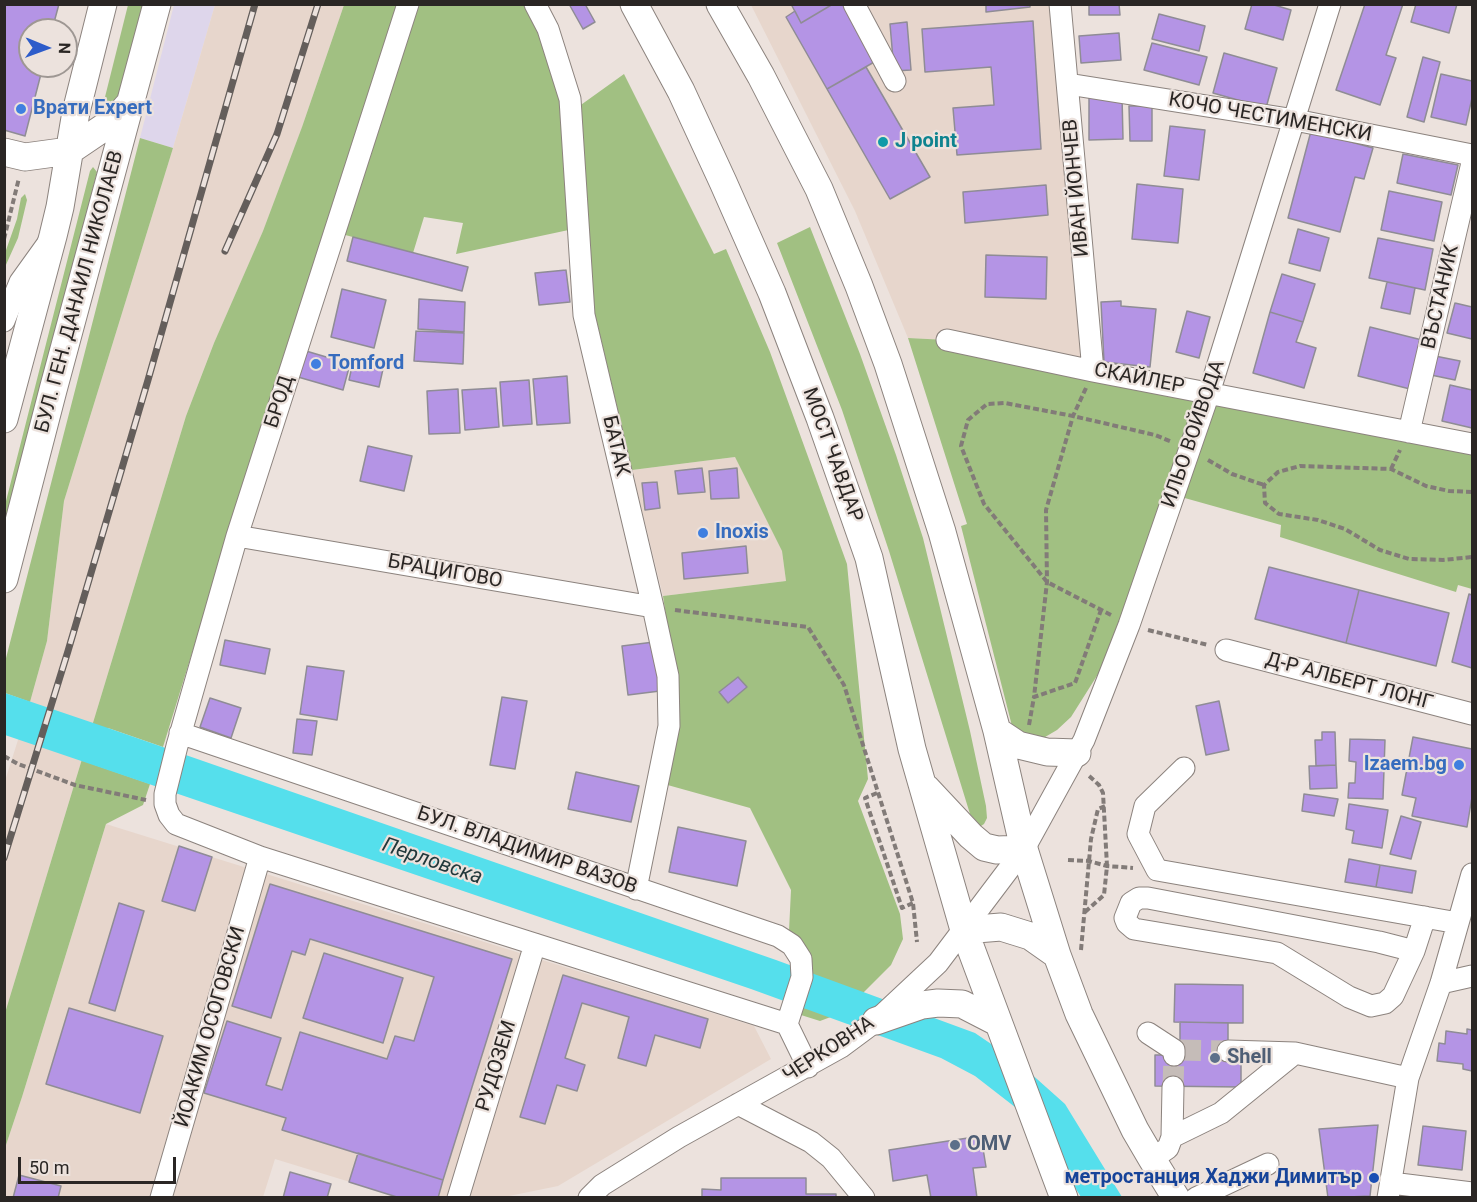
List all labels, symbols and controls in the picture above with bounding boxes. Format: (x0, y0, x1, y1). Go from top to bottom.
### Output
north arrow (18, 18, 78, 78)
text: N (55, 42, 74, 54)
street label: КОЧО ЧЕСТИМЕНСКИ (1167, 88, 1373, 148)
place label: Врати Expert (33, 97, 152, 121)
marker: Врати Expert (14, 102, 28, 116)
street label: ИВАН ЙОНЧЕВ (1059, 118, 1095, 258)
place label: J point (895, 130, 957, 154)
marker: J point (876, 135, 890, 149)
street label: БУЛ. ГЕН. ДАНАИЛ НИКОЛАЕВ (31, 148, 129, 436)
street label: ВЪСТАНИК (1417, 243, 1465, 351)
place label: Tomford (328, 352, 404, 376)
marker: Tomford (309, 357, 323, 371)
street label: ИЛЬО ВОЙВОДА (1158, 357, 1230, 511)
street label: СКАЙЛЕР (1092, 359, 1186, 399)
street label: БРОД (260, 373, 300, 431)
street label: МОСТ ЧАВДАР (797, 385, 867, 525)
street label: БАТАК (596, 413, 634, 479)
place label: Inoxis (715, 521, 769, 545)
marker: Inoxis (696, 526, 710, 540)
street label: БРАЦИГОВО (386, 550, 504, 594)
street label: Д-Р АЛБЕРТ ЛОНГ (1263, 648, 1435, 716)
place label: Izaem.bg (1364, 753, 1447, 777)
marker: Izaem.bg (1452, 758, 1466, 772)
street label: БУЛ. ВЛАДИМИР ВАЗОВ (414, 802, 640, 900)
water label: Перловска (379, 833, 485, 891)
street label: ЙОАКИМ ОСОГОВСКИ (171, 924, 251, 1130)
street label: ЧЕРКОВНА (779, 1012, 879, 1088)
street label: РУДОЗЕМ (472, 1018, 522, 1114)
place label: Shell (1227, 1046, 1272, 1070)
marker: Shell (1208, 1051, 1222, 1065)
place label: OMV (967, 1133, 1011, 1157)
marker: OMV (948, 1138, 962, 1152)
scale bar (21, 1145, 178, 1183)
text: 50 m (29, 1157, 69, 1178)
place label: метростанция Хаджи Димитър (1064, 1166, 1362, 1190)
marker: метростанция Хаджи Димитър (1367, 1171, 1381, 1185)

